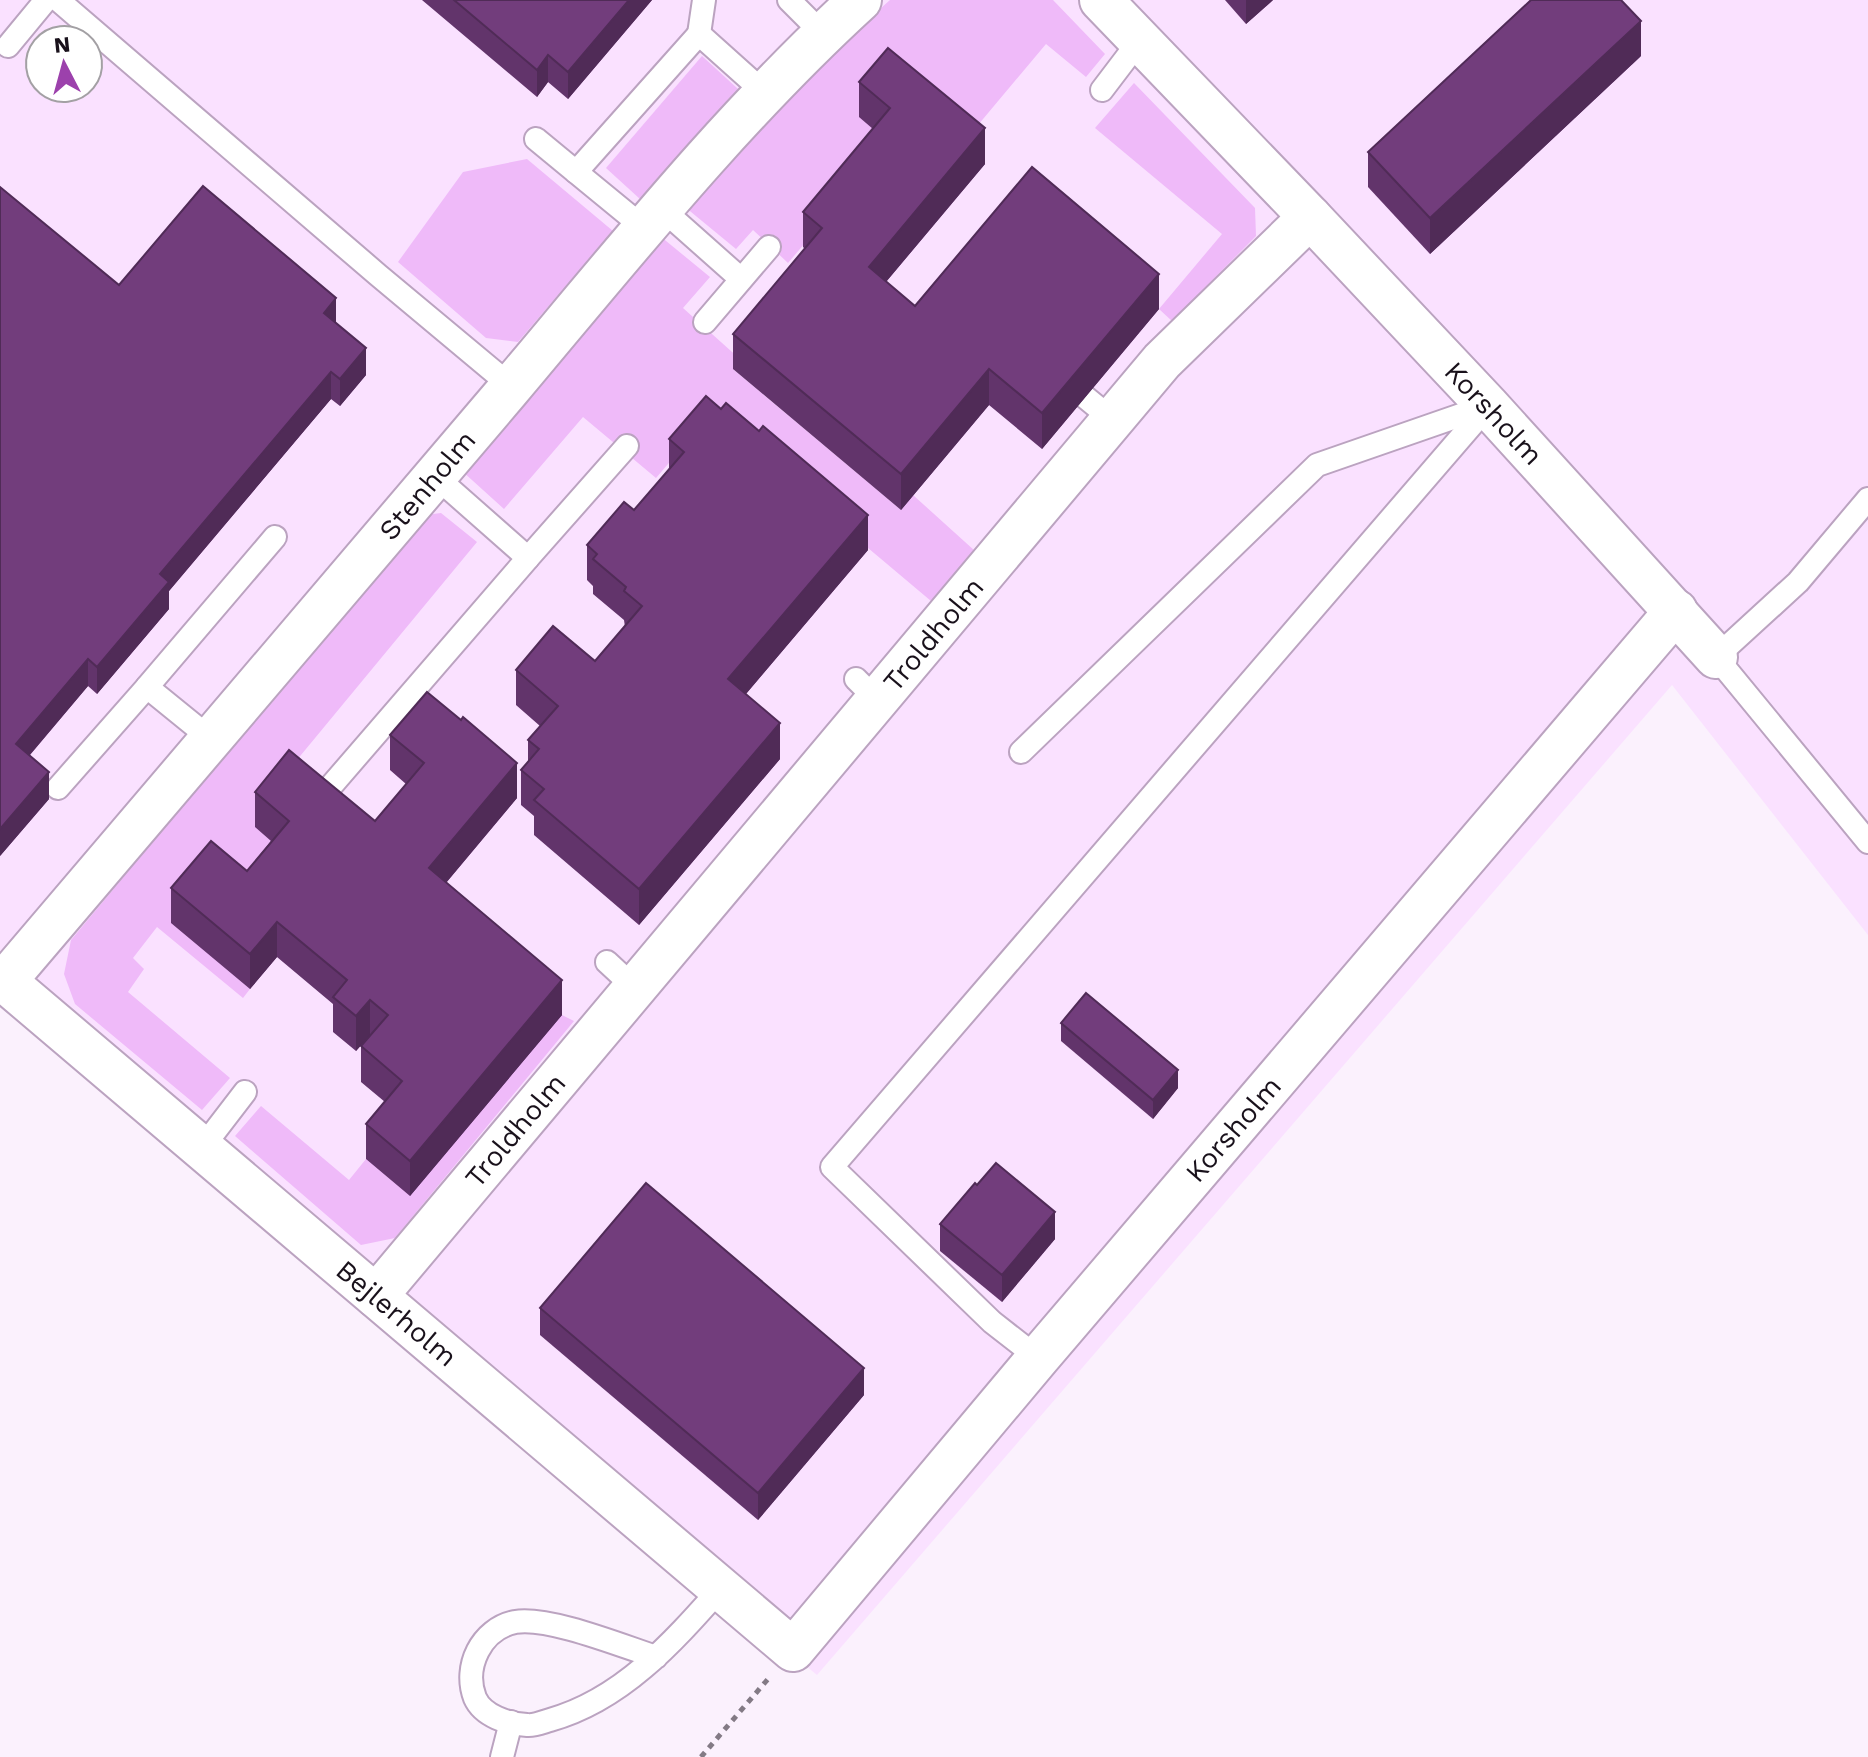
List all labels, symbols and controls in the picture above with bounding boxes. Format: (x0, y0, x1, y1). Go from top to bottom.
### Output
north arrow (24, 24, 104, 104)
text: N (53, 31, 71, 58)
street label: Korsholm (1438, 355, 1550, 472)
street label: Stenholm (372, 424, 483, 547)
street label: Troldholm (876, 571, 990, 698)
street label: Troldholm (458, 1067, 572, 1194)
street label: Korsholm (1179, 1070, 1288, 1189)
street label: Bejlerholm (330, 1253, 464, 1373)

